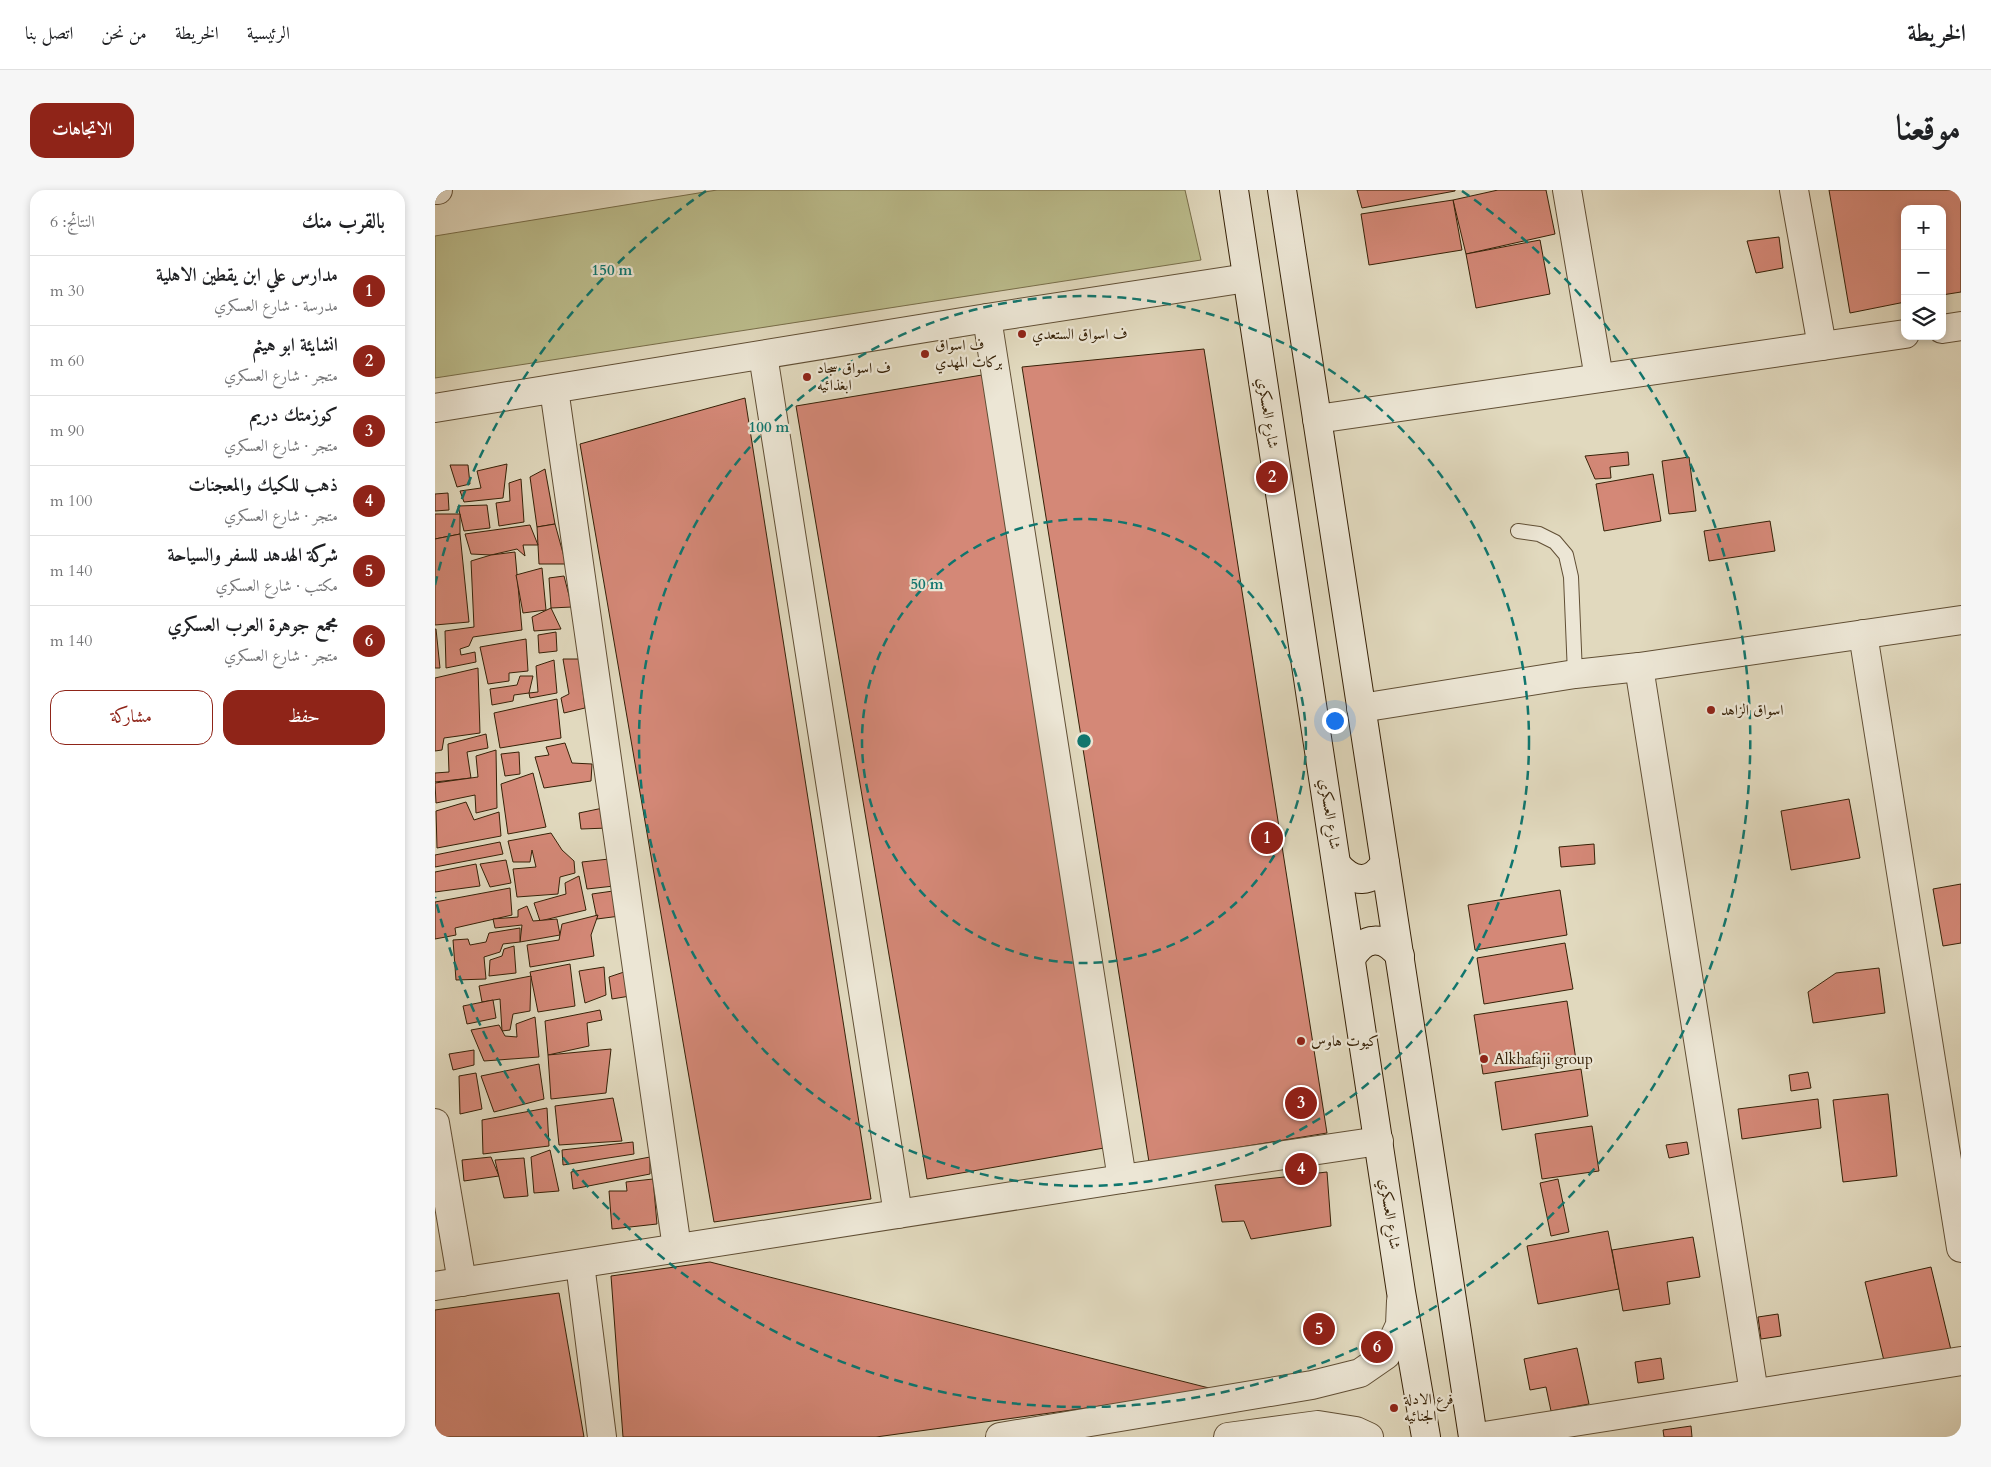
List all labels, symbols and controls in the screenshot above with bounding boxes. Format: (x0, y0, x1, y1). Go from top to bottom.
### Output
text: الخريطة (1908, 17, 1966, 50)
text: اتصل بنا (25, 21, 73, 46)
text: من نحن (101, 21, 147, 46)
text: الخريطة (175, 21, 219, 46)
text: الرئيسية (247, 21, 290, 46)
button: الاتجاهات (30, 103, 134, 158)
text: موقعنا (1896, 104, 1961, 152)
map controls (1901, 205, 1946, 340)
button: + (1901, 205, 1946, 250)
text: بالقرب منك (302, 207, 385, 236)
text: النتائج: 6 (50, 211, 95, 233)
button: − (1901, 250, 1946, 295)
text: 150 m (592, 260, 633, 280)
text: مدارس علي ابن يقطين الاهلية (156, 262, 338, 288)
text: 30 m (50, 280, 84, 302)
text: 1 (365, 280, 373, 302)
text: مدرسة · شارع العسكري (214, 295, 338, 317)
button: layers (1901, 295, 1946, 340)
place label: ف اسواق الستعدي (1032, 324, 1127, 346)
marker: ف اسواق الستعدي (1016, 328, 1028, 340)
text: انشايئة ابو هيثم (252, 332, 338, 358)
place label: ف اسواق بركات المهدي (935, 335, 1003, 374)
marker: ف اسواق بركات المهدي (919, 348, 931, 360)
text: 60 m (50, 350, 84, 372)
text: 2 (365, 350, 373, 372)
place label: ف اسواق سجاد ابغذائيه (817, 358, 891, 395)
text: متجر · شارع العسكري (224, 365, 338, 387)
marker: ف اسواق سجاد ابغذائيه (801, 371, 813, 383)
street label: شارع العسكري (1250, 376, 1283, 450)
text: كوزمتك دريم (250, 402, 338, 428)
text: 100 m (749, 417, 790, 437)
text: 90 m (50, 420, 84, 442)
text: 3 (365, 420, 373, 442)
text: متجر · شارع العسكري (224, 435, 338, 457)
pin: 2 (1256, 458, 1288, 496)
text: ذهب للكيك والمعجنات (188, 472, 338, 498)
text: 100 m (50, 490, 92, 512)
text: 4 (365, 490, 373, 512)
text: متجر · شارع العسكري (224, 505, 338, 527)
text: شركة الهدهد للسفر والسياحة (167, 542, 338, 568)
text: 140 m (50, 560, 92, 582)
text: 5 (365, 560, 373, 582)
text: 50 m (910, 574, 944, 594)
text: مكتب · شارع العسكري (216, 575, 338, 597)
text: مجمع جوهرة العرب العسكري (168, 612, 338, 638)
text: 140 m (50, 630, 92, 652)
text: 6 (365, 630, 373, 652)
text: متجر · شارع العسكري (224, 645, 338, 667)
button: مشاركة (50, 690, 213, 745)
button: حفظ (223, 690, 385, 745)
place label: اسواق الزاهد (1721, 700, 1784, 720)
marker: اسواق الزاهد (1705, 704, 1717, 716)
your location (1322, 708, 1348, 734)
centre of rings (1075, 732, 1093, 750)
street label: شارع العسكري (1312, 777, 1345, 851)
pin: 1 (1251, 819, 1283, 857)
place label: كيوت هاوس (1311, 1031, 1379, 1051)
marker: كيوت هاوس (1295, 1035, 1307, 1047)
place label: Alkhafaji group (1494, 1049, 1593, 1069)
marker: Alkhafaji group (1478, 1053, 1490, 1065)
pin: 3 (1285, 1084, 1317, 1122)
pin: 4 (1285, 1150, 1317, 1188)
street label: شارع العسكري (1372, 1177, 1405, 1251)
pin: 5 (1303, 1310, 1335, 1348)
pin: 6 (1361, 1328, 1393, 1366)
place label: فرع الادلة الجنائيه (1403, 1389, 1454, 1426)
marker: فرع الادلة الجنائيه (1388, 1402, 1400, 1414)

